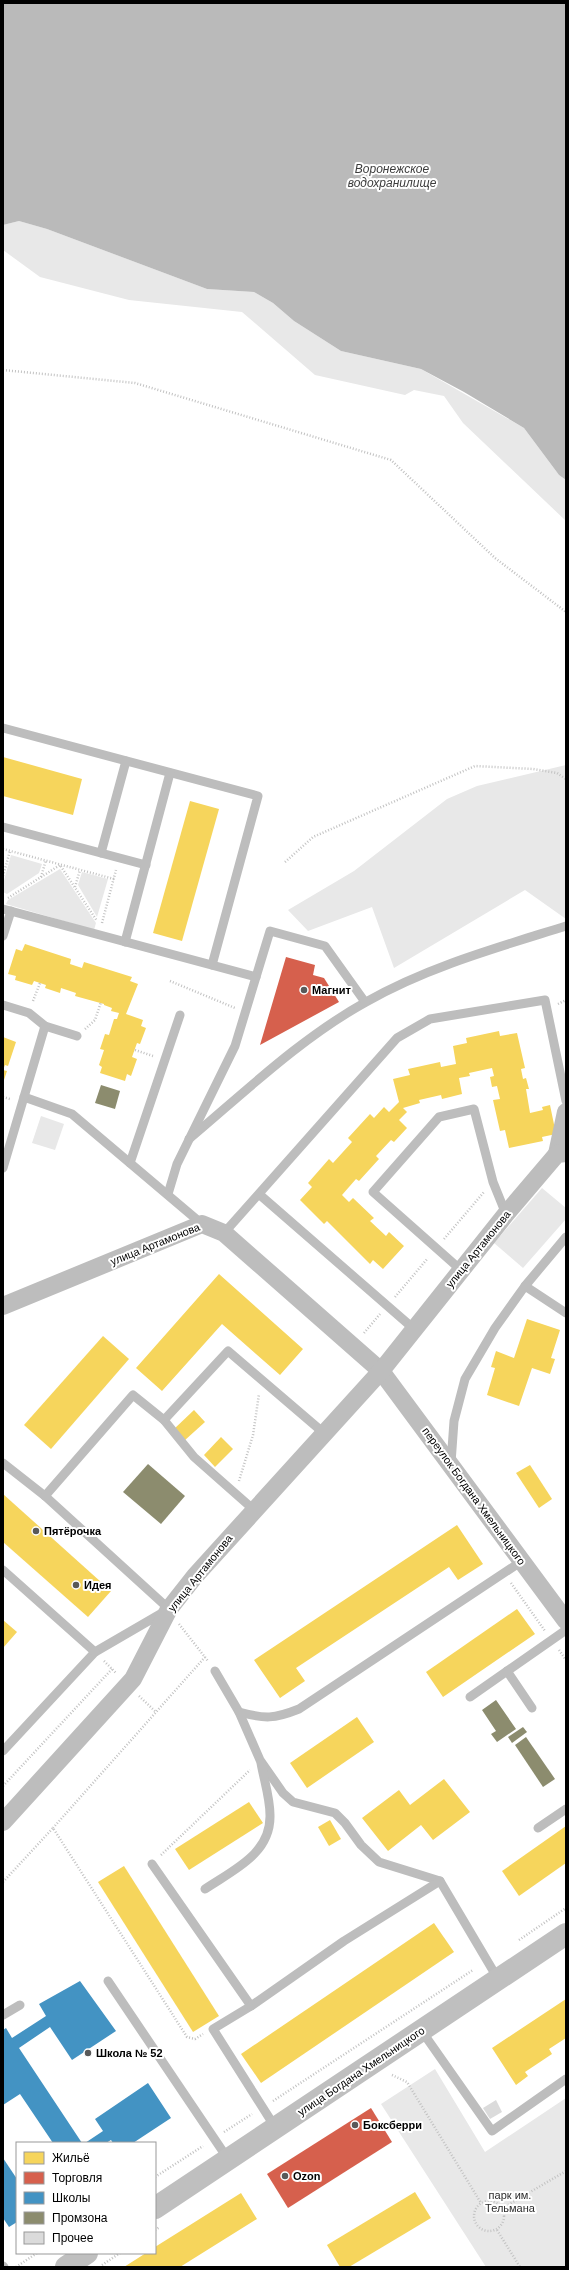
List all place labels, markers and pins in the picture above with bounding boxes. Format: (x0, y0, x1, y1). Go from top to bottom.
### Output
place label: Магнит (312, 984, 351, 996)
marker: Магнит (299, 985, 309, 995)
place label: Пятёрочка (44, 1525, 102, 1537)
marker: Пятёрочка (31, 1526, 41, 1536)
place label: Идея (84, 1579, 111, 1591)
marker: Идея (71, 1580, 81, 1590)
place label: Школа № 52 (96, 2047, 163, 2059)
marker: Школа № 52 (83, 2048, 93, 2058)
place label: Боксберри (363, 2119, 422, 2131)
marker: Боксберри (350, 2120, 360, 2130)
place label: Ozon (293, 2170, 321, 2182)
marker: Ozon (280, 2171, 290, 2181)

